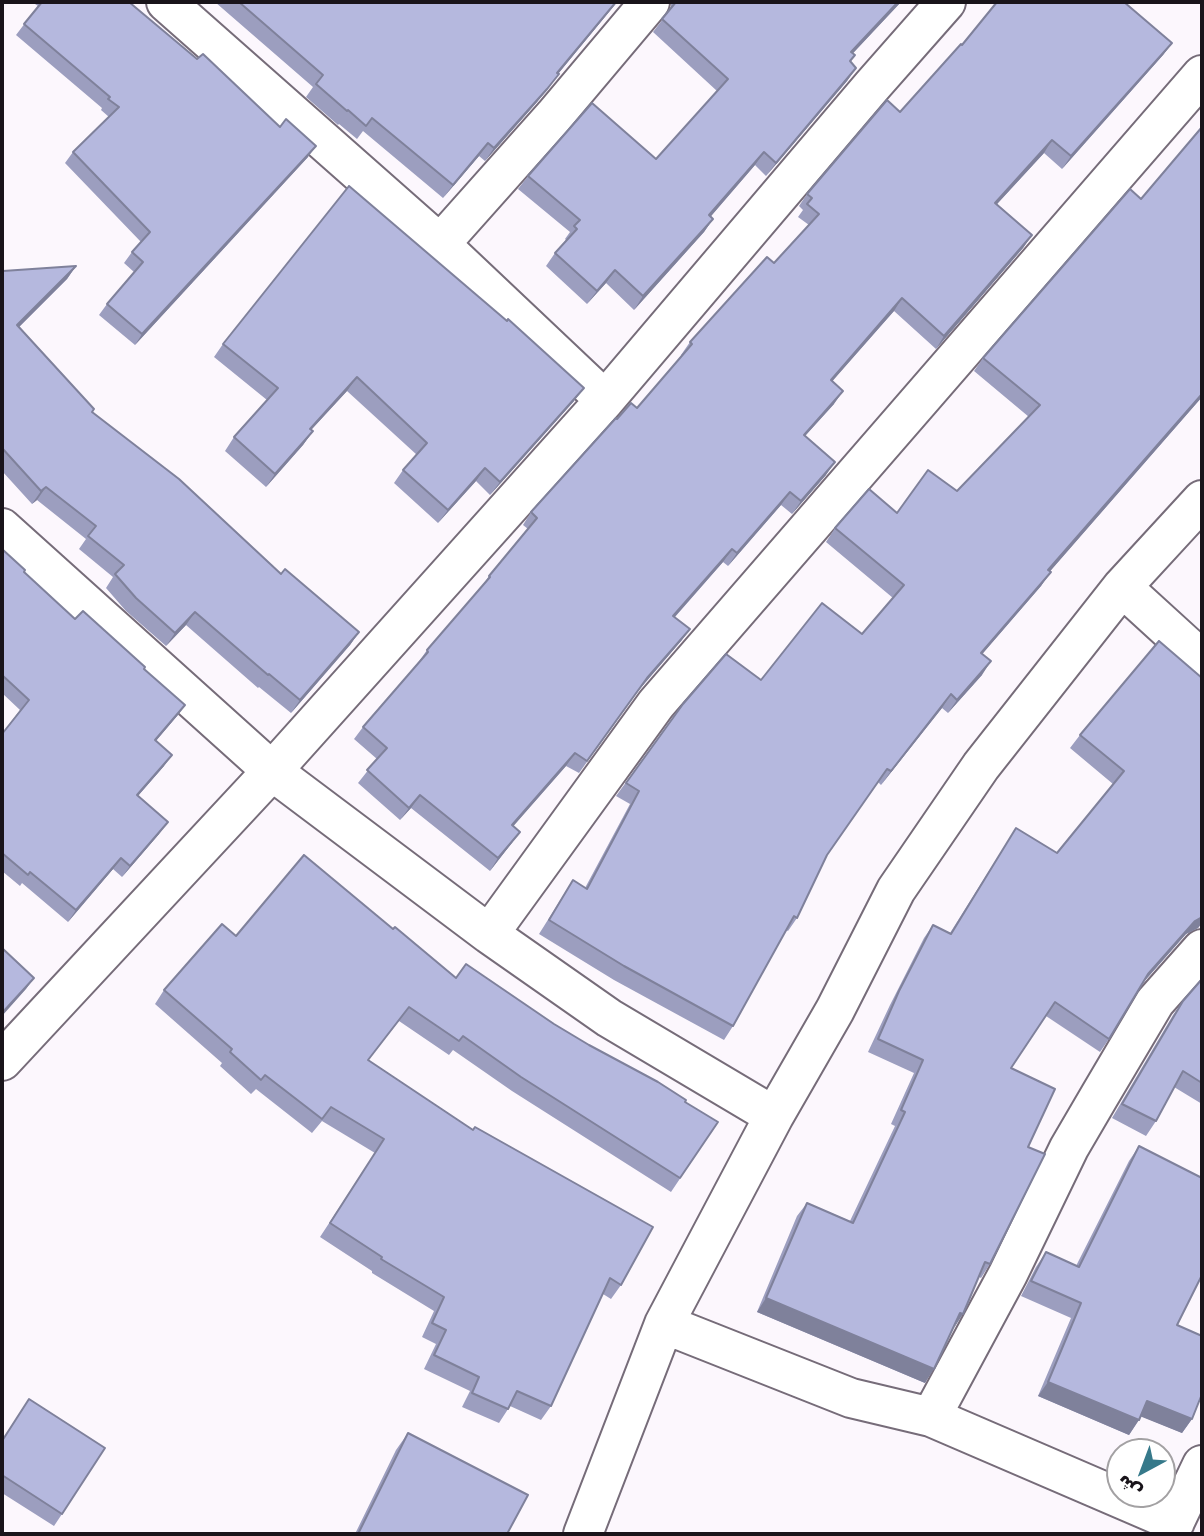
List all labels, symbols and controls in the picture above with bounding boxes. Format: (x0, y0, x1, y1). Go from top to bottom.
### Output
north arrow (1106, 1438, 1176, 1508)
text: ش (1111, 1470, 1146, 1504)

